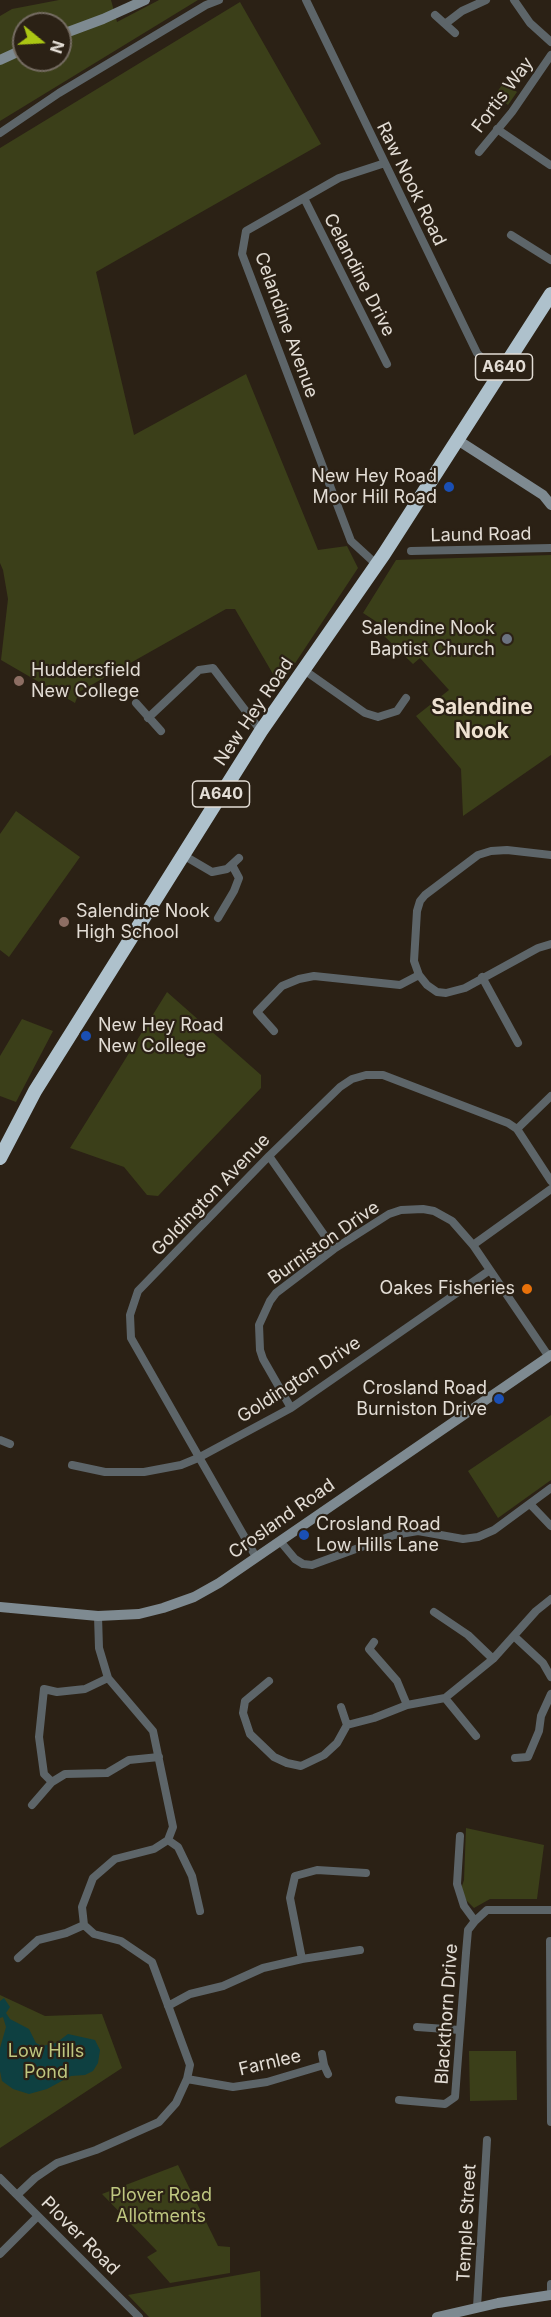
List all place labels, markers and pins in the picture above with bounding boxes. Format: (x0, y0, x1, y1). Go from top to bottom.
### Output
place label: New Hey Road Moor Hill Road (311, 466, 437, 508)
marker: New Hey Road Moor Hill Road (442, 480, 456, 494)
place label: Salendine Nook Baptist Church (361, 618, 495, 660)
marker: Salendine Nook Baptist Church (500, 632, 514, 646)
place label: Huddersfield New College (31, 660, 141, 702)
marker: Huddersfield New College (12, 674, 26, 688)
place label: Salendine Nook High School (76, 901, 210, 944)
marker: Salendine Nook High School (57, 915, 71, 929)
place label: New Hey Road New College (98, 1015, 224, 1058)
marker: New Hey Road New College (79, 1029, 93, 1043)
place label: Oakes Fisheries (380, 1278, 515, 1300)
marker: Oakes Fisheries (520, 1282, 534, 1296)
place label: Crosland Road Burniston Drive (356, 1378, 487, 1420)
marker: Crosland Road Burniston Drive (492, 1392, 506, 1406)
place label: Crosland Road Low Hills Lane (316, 1514, 441, 1556)
marker: Crosland Road Low Hills Lane (297, 1528, 311, 1542)

